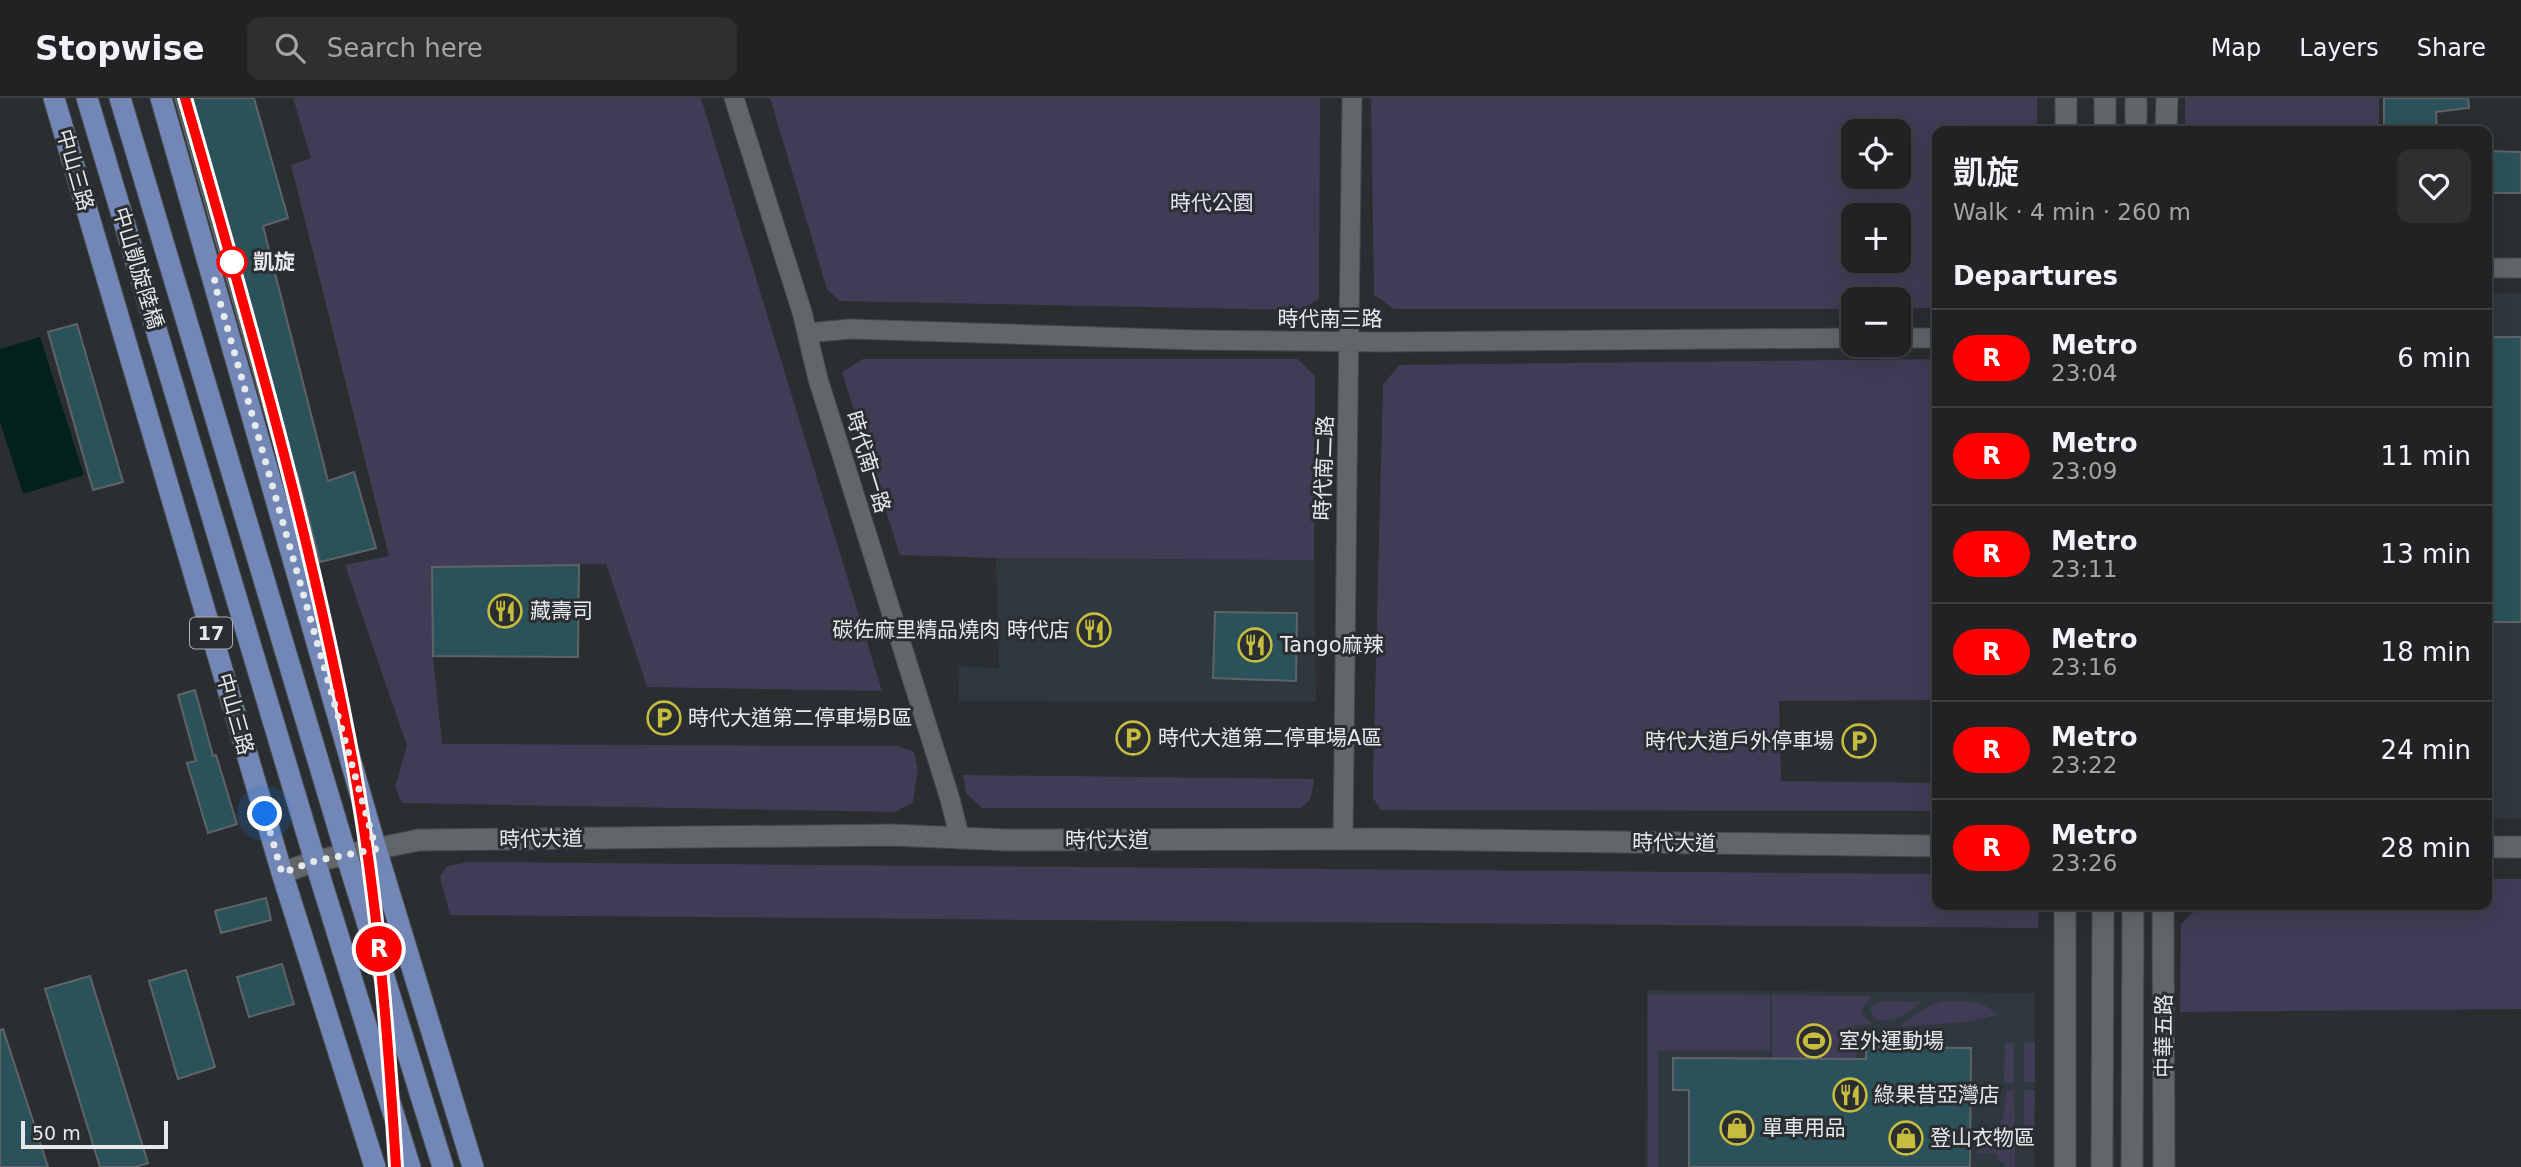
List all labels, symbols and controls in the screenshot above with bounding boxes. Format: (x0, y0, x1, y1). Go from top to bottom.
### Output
search box (247, 17, 737, 80)
text: Stopwise (35, 29, 205, 68)
icon: search (271, 29, 309, 67)
text: Search here (327, 33, 483, 63)
text: Map (2211, 34, 2261, 62)
text: Layers (2299, 34, 2379, 62)
text: Share (2417, 34, 2486, 62)
map controls (1841, 119, 1911, 357)
button: locate (1841, 119, 1911, 189)
street label: 中山三路 (52, 126, 98, 214)
button: heart (2397, 149, 2471, 223)
text: 凱旋 (1953, 153, 2019, 192)
park label: 時代公園 (1170, 191, 1254, 215)
text: Walk · 4 min · 260 m (1953, 199, 2191, 225)
button: + (1841, 203, 1911, 273)
street label: 中山凱旋陸橋 (108, 204, 168, 332)
marker: 凱旋 (217, 247, 247, 277)
place label: 凱旋 (253, 250, 295, 274)
text: Departures (1953, 261, 2118, 291)
button: − (1841, 287, 1911, 357)
street label: 時代南三路 (1278, 307, 1383, 331)
text: Metro (2051, 330, 2138, 360)
text: 6 min (2397, 343, 2471, 373)
text: R (1982, 344, 2001, 372)
text: 23:04 (2051, 360, 2117, 386)
street label: 時代南一路 (841, 408, 895, 516)
street label: 時代南二路 (1310, 415, 1338, 521)
text: Metro (2051, 428, 2138, 458)
text: 11 min (2381, 441, 2471, 471)
text: R (1982, 442, 2001, 470)
text: 23:09 (2051, 458, 2117, 484)
text: Metro (2051, 526, 2138, 556)
text: 13 min (2381, 539, 2471, 569)
text: R (1982, 540, 2001, 568)
text: 23:11 (2051, 556, 2117, 582)
restaurant icon: 藏壽司 (486, 592, 524, 630)
place label: 藏壽司 (530, 599, 593, 623)
restaurant icon: 碳佐麻里精品燒肉 時代店 (1075, 611, 1113, 649)
road number: 17 (190, 618, 232, 648)
place label: 碳佐麻里精品燒肉 時代店 (832, 618, 1070, 642)
text: Metro (2051, 624, 2138, 654)
restaurant icon: Tango麻辣 (1236, 626, 1274, 664)
place label: Tango麻辣 (1279, 633, 1384, 657)
text: 18 min (2381, 637, 2471, 667)
text: R (1982, 638, 2001, 666)
text: 23:16 (2051, 654, 2117, 680)
street label: 中山三路 (212, 670, 258, 758)
parking icon: 時代大道第二停車場B區 (645, 699, 683, 737)
place label: 時代大道第二停車場B區 (688, 706, 912, 730)
parking icon: 時代大道第二停車場A區 (1114, 719, 1152, 757)
parking icon: 時代大道戶外停車場 (1840, 722, 1878, 760)
text: Metro (2051, 722, 2138, 752)
place label: 時代大道第二停車場A區 (1158, 726, 1382, 750)
place label: 時代大道戶外停車場 (1645, 729, 1834, 753)
text: 24 min (2381, 735, 2471, 765)
text: R (1982, 736, 2001, 764)
text: 23:22 (2051, 752, 2117, 778)
your location (247, 796, 282, 831)
text: Metro (2051, 820, 2138, 850)
street label: 時代大道 (499, 826, 583, 852)
street label: 時代大道 (1065, 828, 1149, 852)
street label: 時代大道 (1632, 830, 1716, 856)
text: 28 min (2381, 833, 2471, 863)
text: R (1982, 834, 2001, 862)
text: 23:26 (2051, 850, 2117, 876)
line badge: R (356, 926, 402, 972)
text: R (370, 935, 388, 963)
street label: 中華五路 (2152, 994, 2176, 1078)
sports icon: 室外運動場 (1795, 1022, 1833, 1060)
place label: 室外運動場 (1839, 1029, 1944, 1053)
restaurant icon: 綠果昔亞灣店 (1831, 1076, 1869, 1114)
place label: 綠果昔亞灣店 (1874, 1083, 2000, 1107)
shop icon: 單車用品 (1718, 1109, 1756, 1147)
place label: 單車用品 (1762, 1116, 1846, 1140)
scale bar (21, 1118, 168, 1150)
shop icon: 登山衣物區 (1887, 1119, 1925, 1157)
text: 50 m (32, 1122, 81, 1144)
place label: 登山衣物區 (1930, 1126, 2035, 1150)

